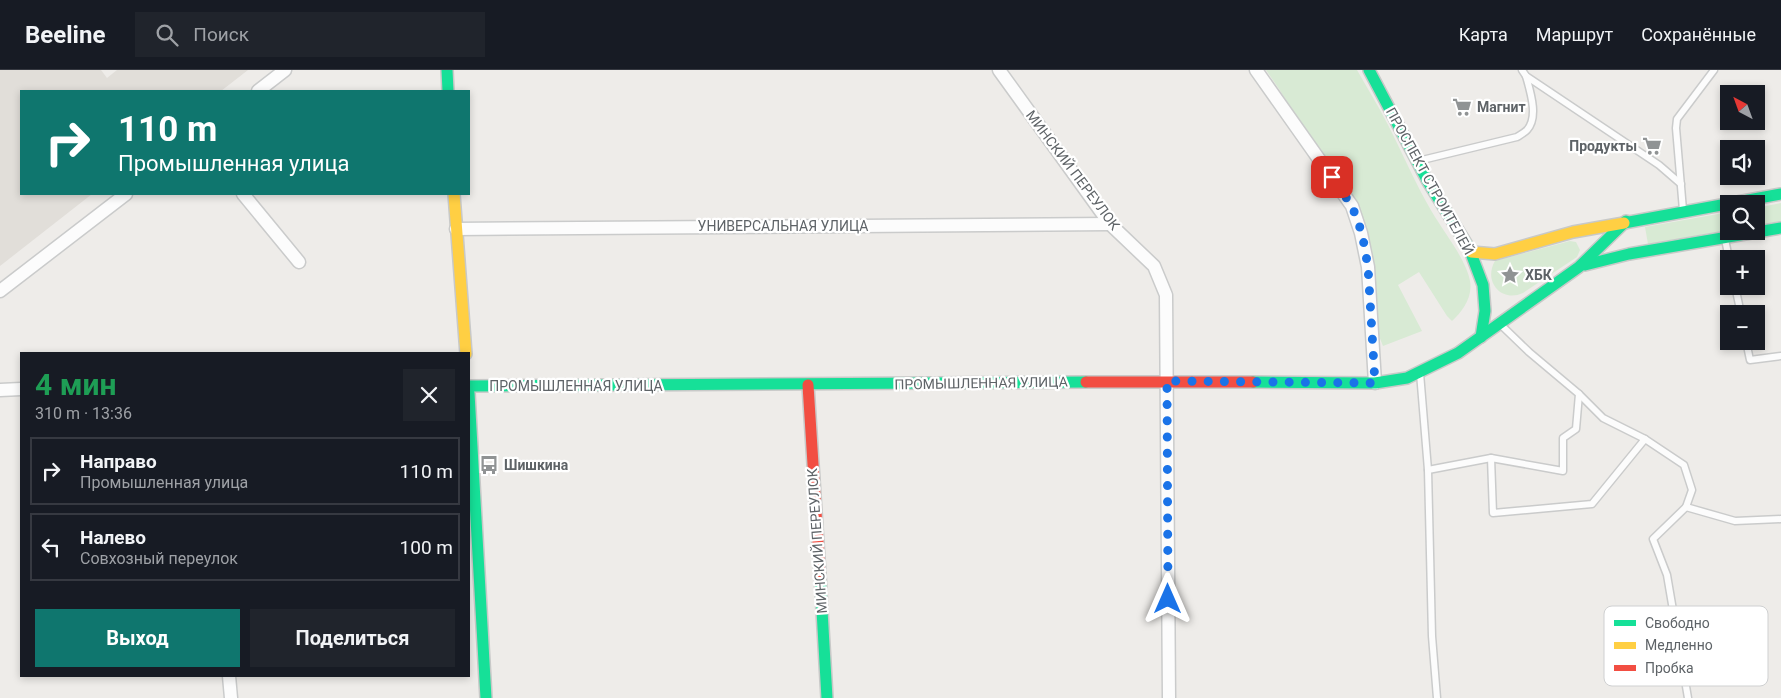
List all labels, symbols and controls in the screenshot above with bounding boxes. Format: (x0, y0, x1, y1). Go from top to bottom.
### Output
search box (135, 12, 485, 57)
text: Beeline (25, 21, 105, 49)
icon: search (153, 21, 181, 49)
text: Поиск (193, 23, 249, 46)
text: Карта (1459, 24, 1508, 45)
text: Маршрут (1536, 24, 1613, 45)
text: Сохранённые (1641, 24, 1756, 45)
north arrow (1720, 85, 1765, 130)
map controls (1720, 85, 1765, 350)
supermarket icon: Магнит (1451, 96, 1473, 118)
place label: Магнит (1477, 99, 1526, 115)
street label: ПРОСПЕКТ СТРОИТЕЛЕЙ (1383, 105, 1477, 257)
street label: МИНСКИЙ ПЕРЕУЛОК (1023, 107, 1123, 233)
text: 110 m (118, 109, 217, 150)
icon: right (35, 110, 100, 175)
supermarket icon: Продукты (1641, 135, 1663, 157)
place label: Продукты (1569, 138, 1637, 154)
button: sound (1720, 140, 1765, 185)
text: Промышленная улица (118, 151, 349, 176)
pin (1311, 156, 1353, 198)
icon: arrive (1318, 163, 1346, 191)
button: search (1720, 195, 1765, 240)
street label: УНИВЕРСАЛЬНАЯ УЛИЦА (698, 218, 868, 234)
button: + (1720, 250, 1765, 295)
place icon: ХБК (1499, 264, 1521, 286)
place label: ХБК (1525, 267, 1553, 283)
button: − (1720, 305, 1765, 350)
text: 4 мин (35, 367, 116, 402)
button: close (403, 369, 455, 421)
street label: ПРОМЫШЛЕННАЯ УЛИЦА (894, 373, 1068, 393)
street label: ПРОМЫШЛЕННАЯ УЛИЦА (489, 378, 663, 394)
text: 310 m · 13:36 (35, 404, 132, 423)
text: Направо (80, 450, 157, 473)
bus stop icon: Шишкина (478, 454, 500, 476)
icon: right (37, 457, 65, 485)
place label: Шишкина (504, 457, 569, 473)
text: 110 m (400, 460, 453, 483)
street label: МИНСКИЙ ПЕРЕУЛОК (804, 468, 830, 614)
text: Промышленная улица (80, 473, 248, 492)
text: Налево (80, 526, 146, 549)
icon: left (37, 533, 65, 561)
text: 100 m (400, 536, 453, 559)
text: Совхозный переулок (80, 549, 238, 568)
position arrow (1141, 572, 1193, 624)
legend (1604, 606, 1768, 686)
button: Выход (35, 609, 240, 667)
button: Поделиться (250, 609, 455, 667)
text: Свободно (1645, 615, 1710, 631)
text: Медленно (1645, 637, 1713, 653)
text: Пробка (1645, 660, 1694, 676)

